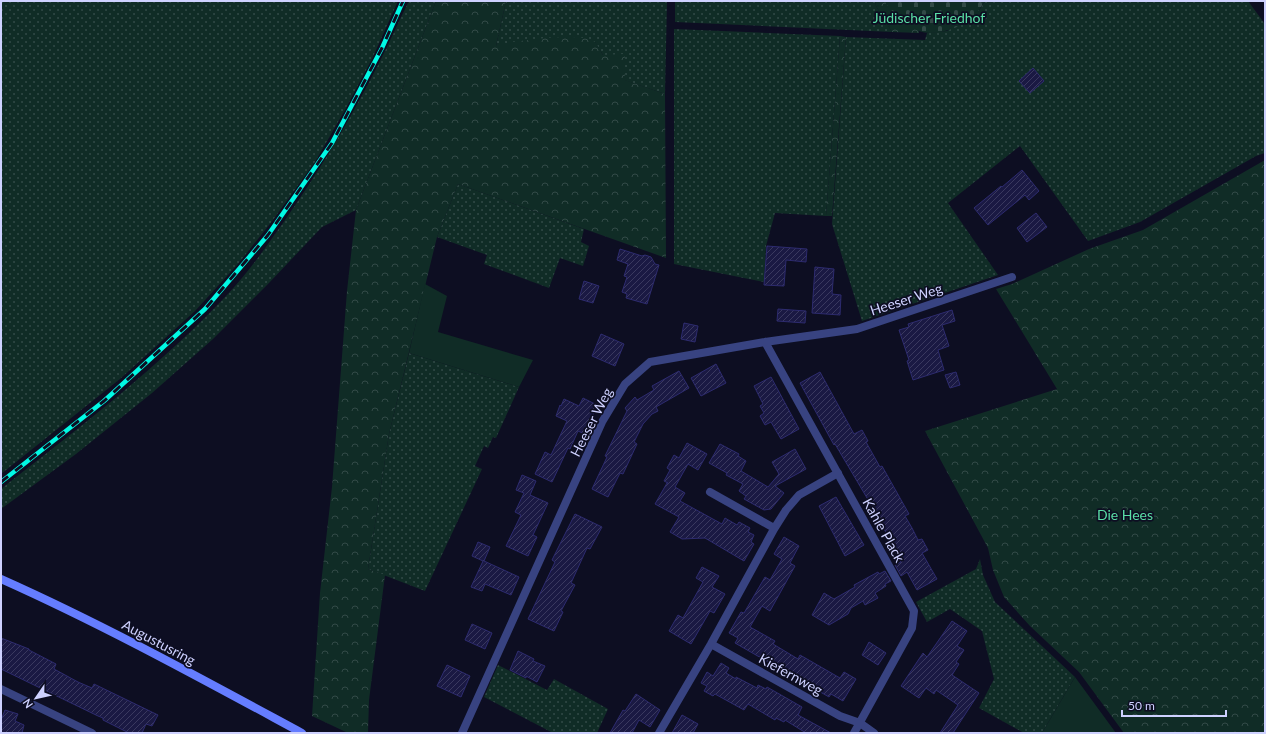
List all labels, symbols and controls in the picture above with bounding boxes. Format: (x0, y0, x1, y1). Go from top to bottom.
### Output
park label: Jüdischer Friedhof (873, 9, 985, 26)
street label: Heeser Weg (868, 279, 944, 319)
street label: Heeser Weg (566, 385, 616, 459)
street label: Kahle Plack (859, 495, 909, 566)
park label: Die Hees (1097, 506, 1153, 523)
street label: Augustusring (119, 616, 199, 668)
street label: Kiefernweg (756, 649, 826, 699)
north arrow (16, 678, 56, 718)
scale bar (1122, 692, 1226, 718)
text: N (20, 697, 35, 711)
text: 50 m (1128, 698, 1155, 713)

